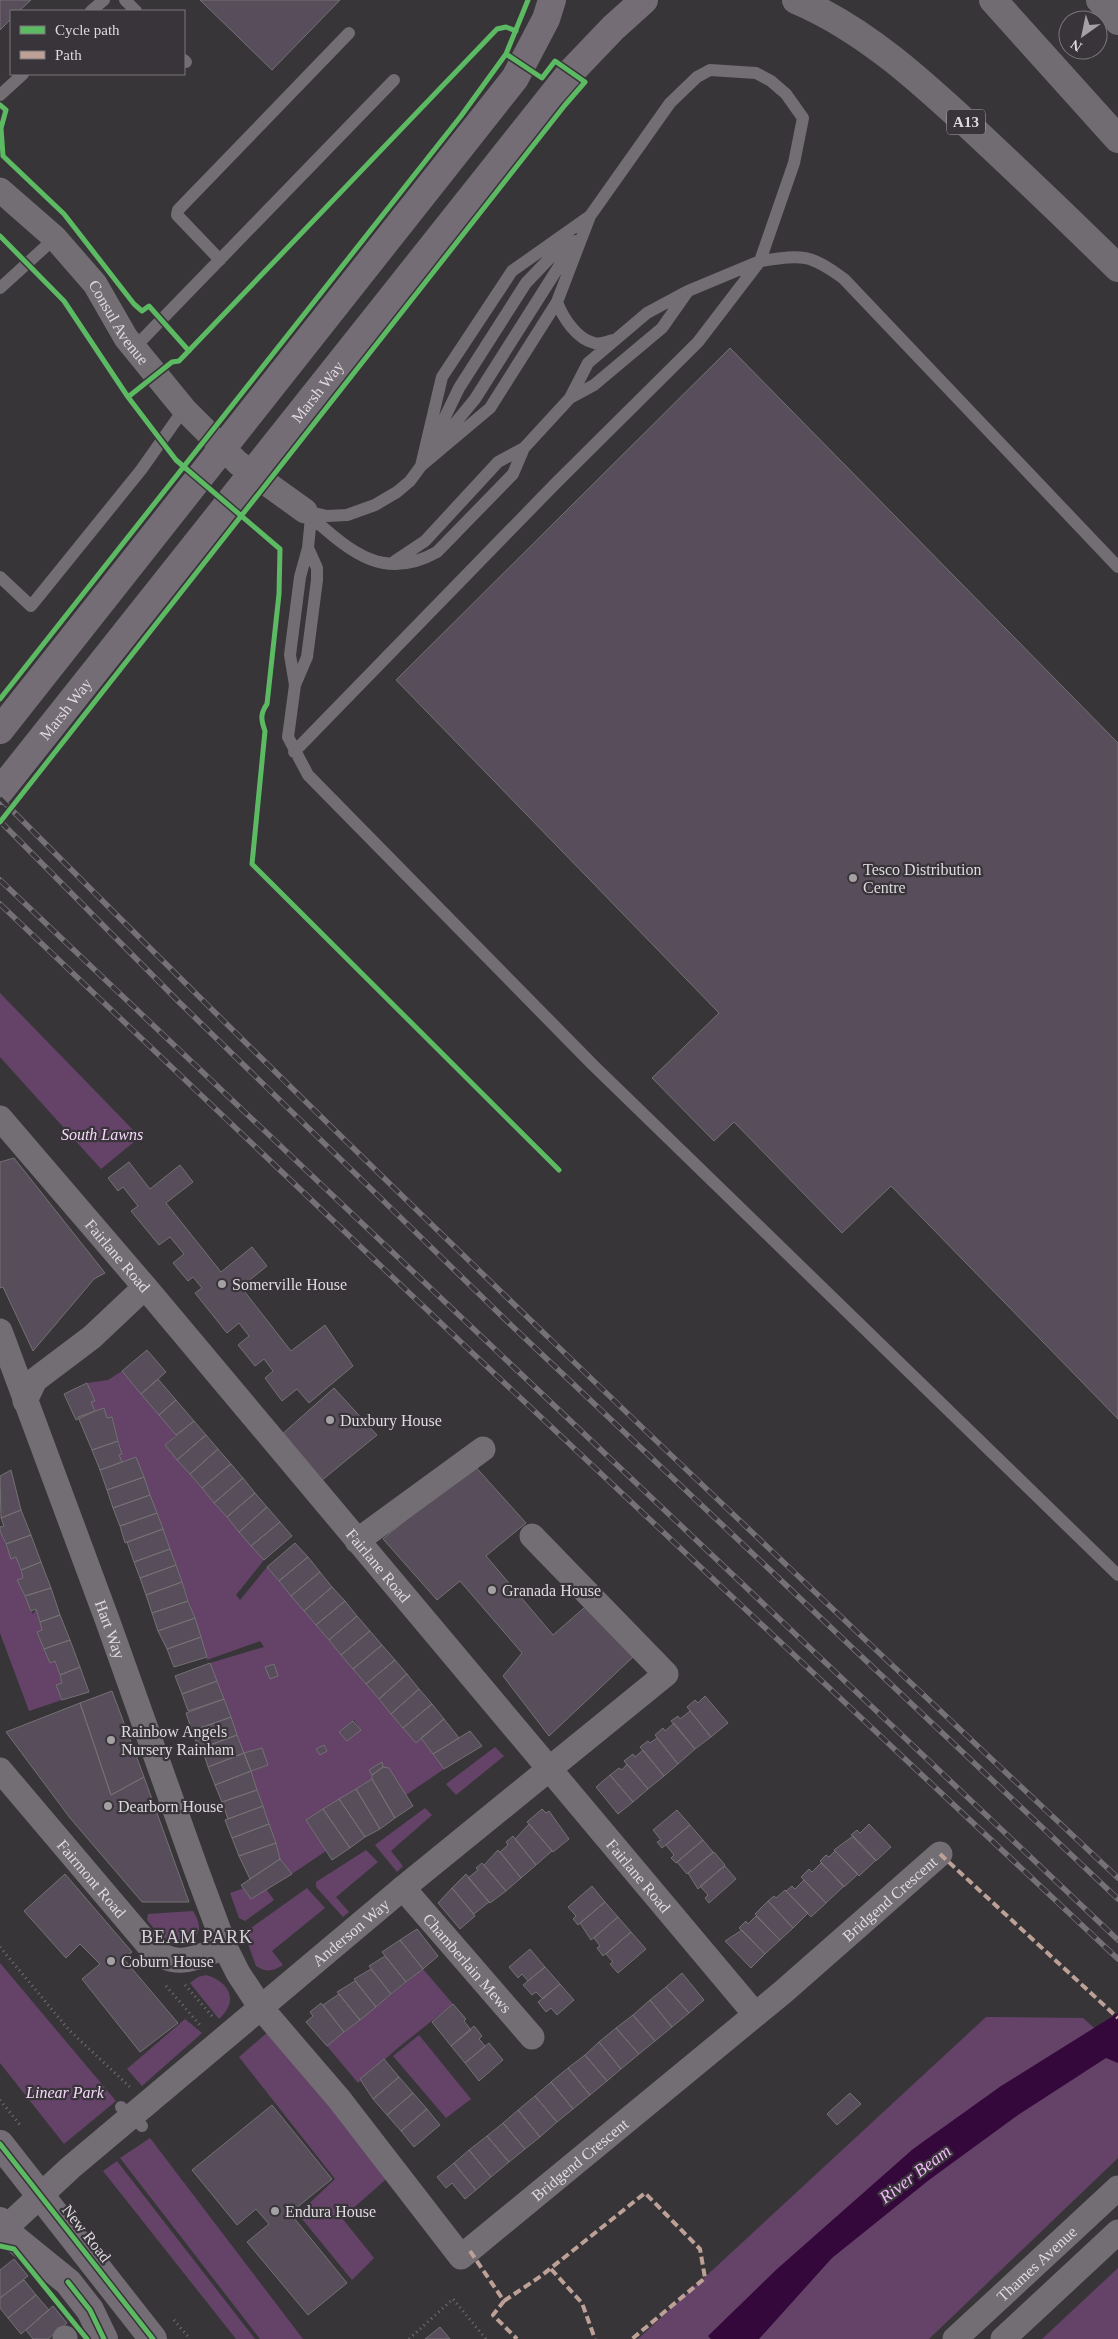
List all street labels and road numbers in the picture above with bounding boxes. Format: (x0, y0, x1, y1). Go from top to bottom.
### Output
road number: A13 (947, 110, 985, 134)
street label: Consul Avenue (85, 277, 152, 368)
street label: Marsh Way (288, 358, 348, 426)
street label: Marsh Way (36, 675, 96, 743)
street label: Fairlane Road (82, 1216, 153, 1295)
street label: Fairlane Road (343, 1526, 414, 1606)
street label: Hart Way (92, 1598, 128, 1661)
street label: Fairmont Road (54, 1836, 129, 1921)
street label: Fairlane Road (603, 1836, 674, 1916)
street label: Bridgend Crescent (839, 1853, 941, 1945)
street label: Anderson Way (309, 1895, 393, 1970)
street label: Chamberlain Mews (420, 1910, 515, 2016)
street label: Bridgend Crescent (528, 2115, 632, 2204)
street label: New Road (59, 2201, 114, 2265)
street label: Thames Avenue (993, 2223, 1080, 2305)

